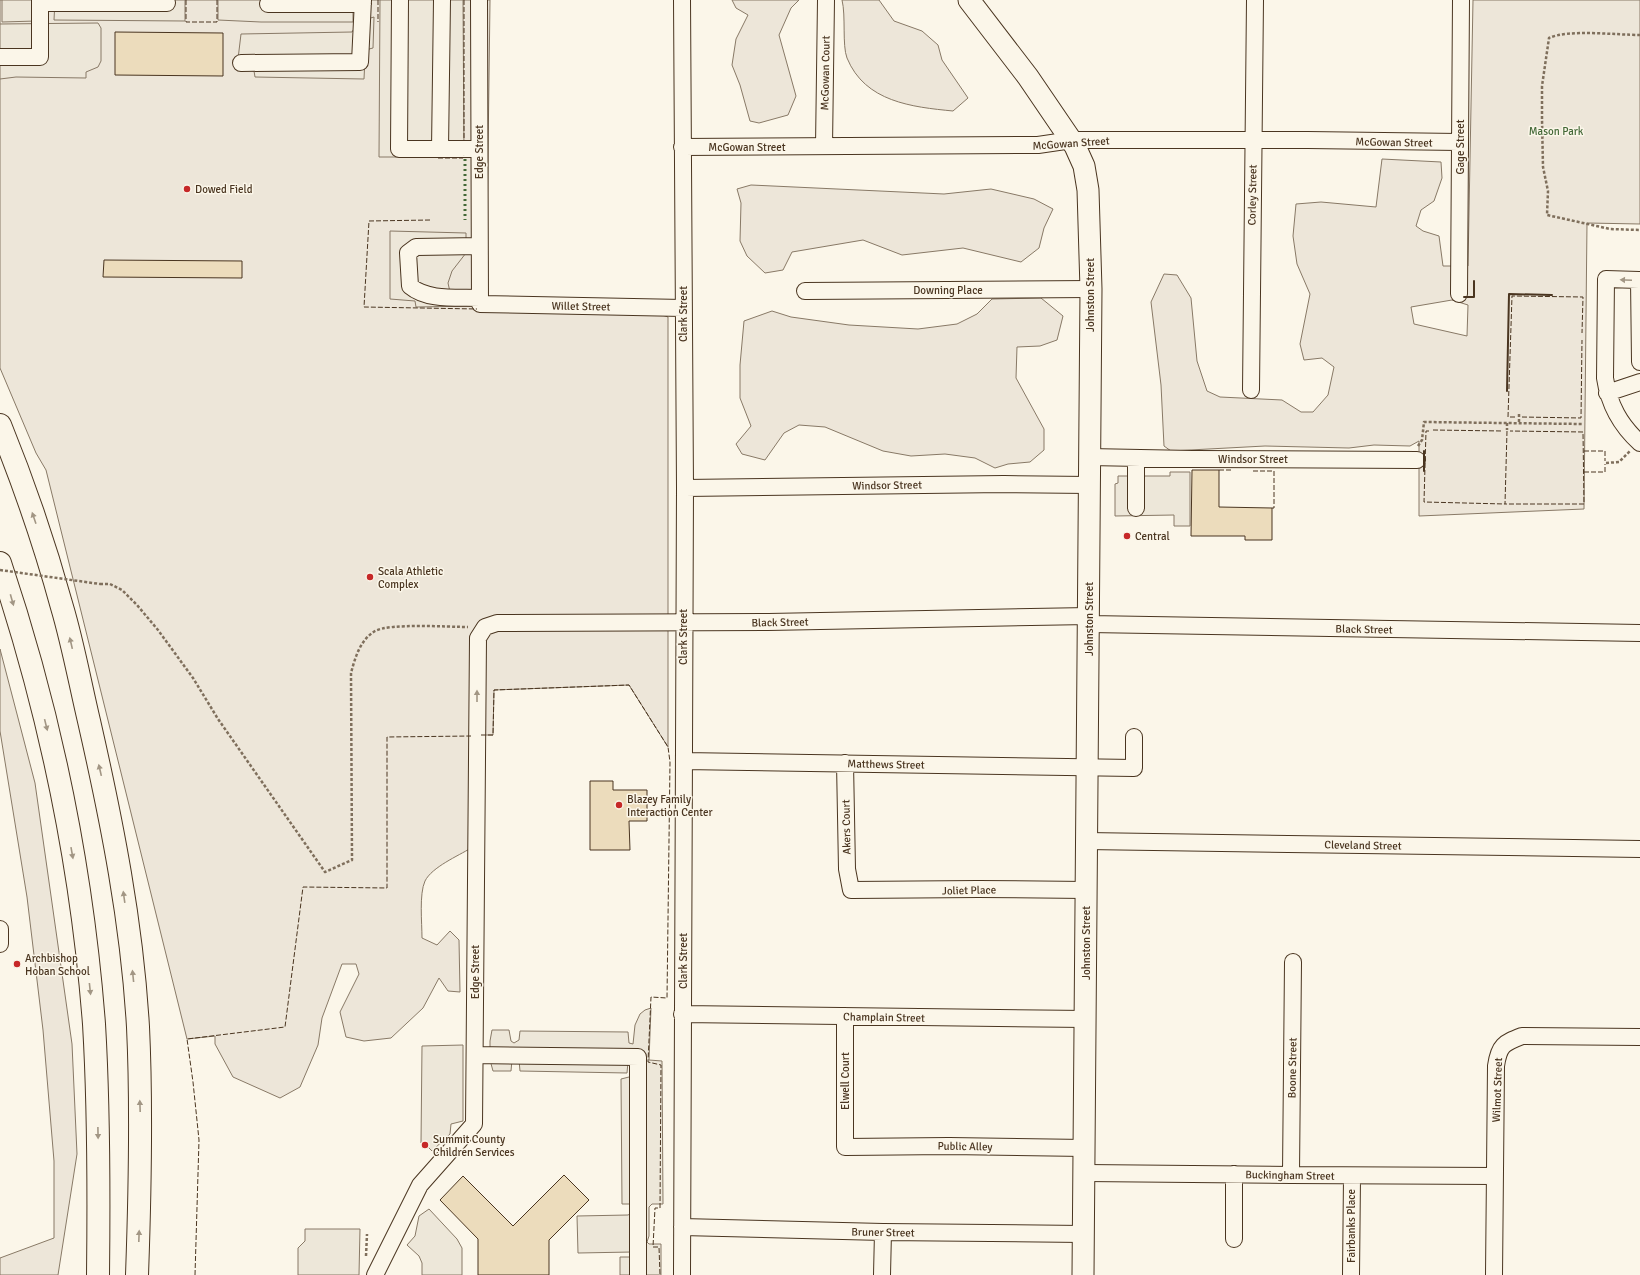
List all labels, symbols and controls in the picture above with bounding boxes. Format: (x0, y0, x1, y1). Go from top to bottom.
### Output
street label: McGowan Court (818, 35, 833, 111)
street label: Gage Street (1454, 119, 1467, 175)
street label: Edge Street (473, 125, 486, 179)
park label: Mason Park (1529, 125, 1584, 138)
street label: McGowan Street (1032, 134, 1110, 153)
street label: McGowan Street (1355, 135, 1433, 150)
street label: McGowan Street (708, 141, 786, 154)
street label: Corley Street (1245, 164, 1260, 226)
place label: Dowed Field (195, 183, 253, 196)
marker: Dowed Field (182, 184, 192, 194)
street label: Johnston Street (1084, 258, 1097, 332)
one-way arrow (1619, 277, 1632, 283)
street label: Downing Place (913, 284, 983, 297)
street label: Clark Street (677, 286, 690, 342)
street label: Willet Street (551, 299, 611, 314)
street label: Windsor Street (1218, 453, 1288, 466)
street label: Windsor Street (852, 478, 922, 493)
one-way arrow (31, 512, 37, 524)
place label: Central (1135, 530, 1170, 543)
marker: Central (1122, 531, 1132, 541)
place label: Scala Athletic Complex (378, 565, 443, 591)
marker: Scala Athletic Complex (365, 572, 375, 582)
street label: Johnston Street (1083, 582, 1096, 656)
one-way arrow (9, 594, 15, 606)
street label: Clark Street (677, 609, 690, 665)
street label: Black Street (751, 615, 809, 629)
street label: Black Street (1335, 623, 1393, 637)
one-way arrow (67, 637, 73, 649)
one-way arrow (474, 689, 480, 702)
one-way arrow (43, 719, 49, 731)
street label: Matthews Street (847, 757, 925, 772)
one-way arrow (97, 763, 103, 775)
place label: Blazey Family Interaction Center (627, 793, 713, 819)
street label: Akers Court (840, 799, 853, 855)
marker: Blazey Family Interaction Center (614, 800, 624, 810)
street label: Cleveland Street (1324, 838, 1402, 853)
one-way arrow (69, 846, 75, 859)
street label: Joliet Place (942, 884, 996, 897)
one-way arrow (121, 891, 127, 903)
street label: Johnston Street (1080, 906, 1093, 980)
street label: Clark Street (677, 933, 690, 989)
street label: Edge Street (469, 945, 482, 999)
place label: Archbishop Hoban School (25, 952, 90, 978)
marker: Archbishop Hoban School (12, 959, 22, 969)
one-way arrow (130, 970, 137, 982)
one-way arrow (87, 983, 93, 996)
street label: Champlain Street (843, 1010, 925, 1025)
street label: Boone Street (1285, 1037, 1300, 1098)
street label: Elwell Court (839, 1052, 852, 1110)
street label: Wilmot Street (1490, 1057, 1505, 1123)
one-way arrow (137, 1099, 143, 1112)
one-way arrow (95, 1127, 101, 1140)
place label: Summit County Children Services (433, 1133, 515, 1159)
marker: Summit County Children Services (420, 1140, 430, 1150)
street label: Public Alley (937, 1140, 993, 1153)
street label: Buckingham Street (1245, 1168, 1335, 1183)
street label: Fairbanks Place (1345, 1189, 1358, 1263)
street label: Bruner Street (851, 1225, 915, 1240)
one-way arrow (136, 1229, 142, 1242)

